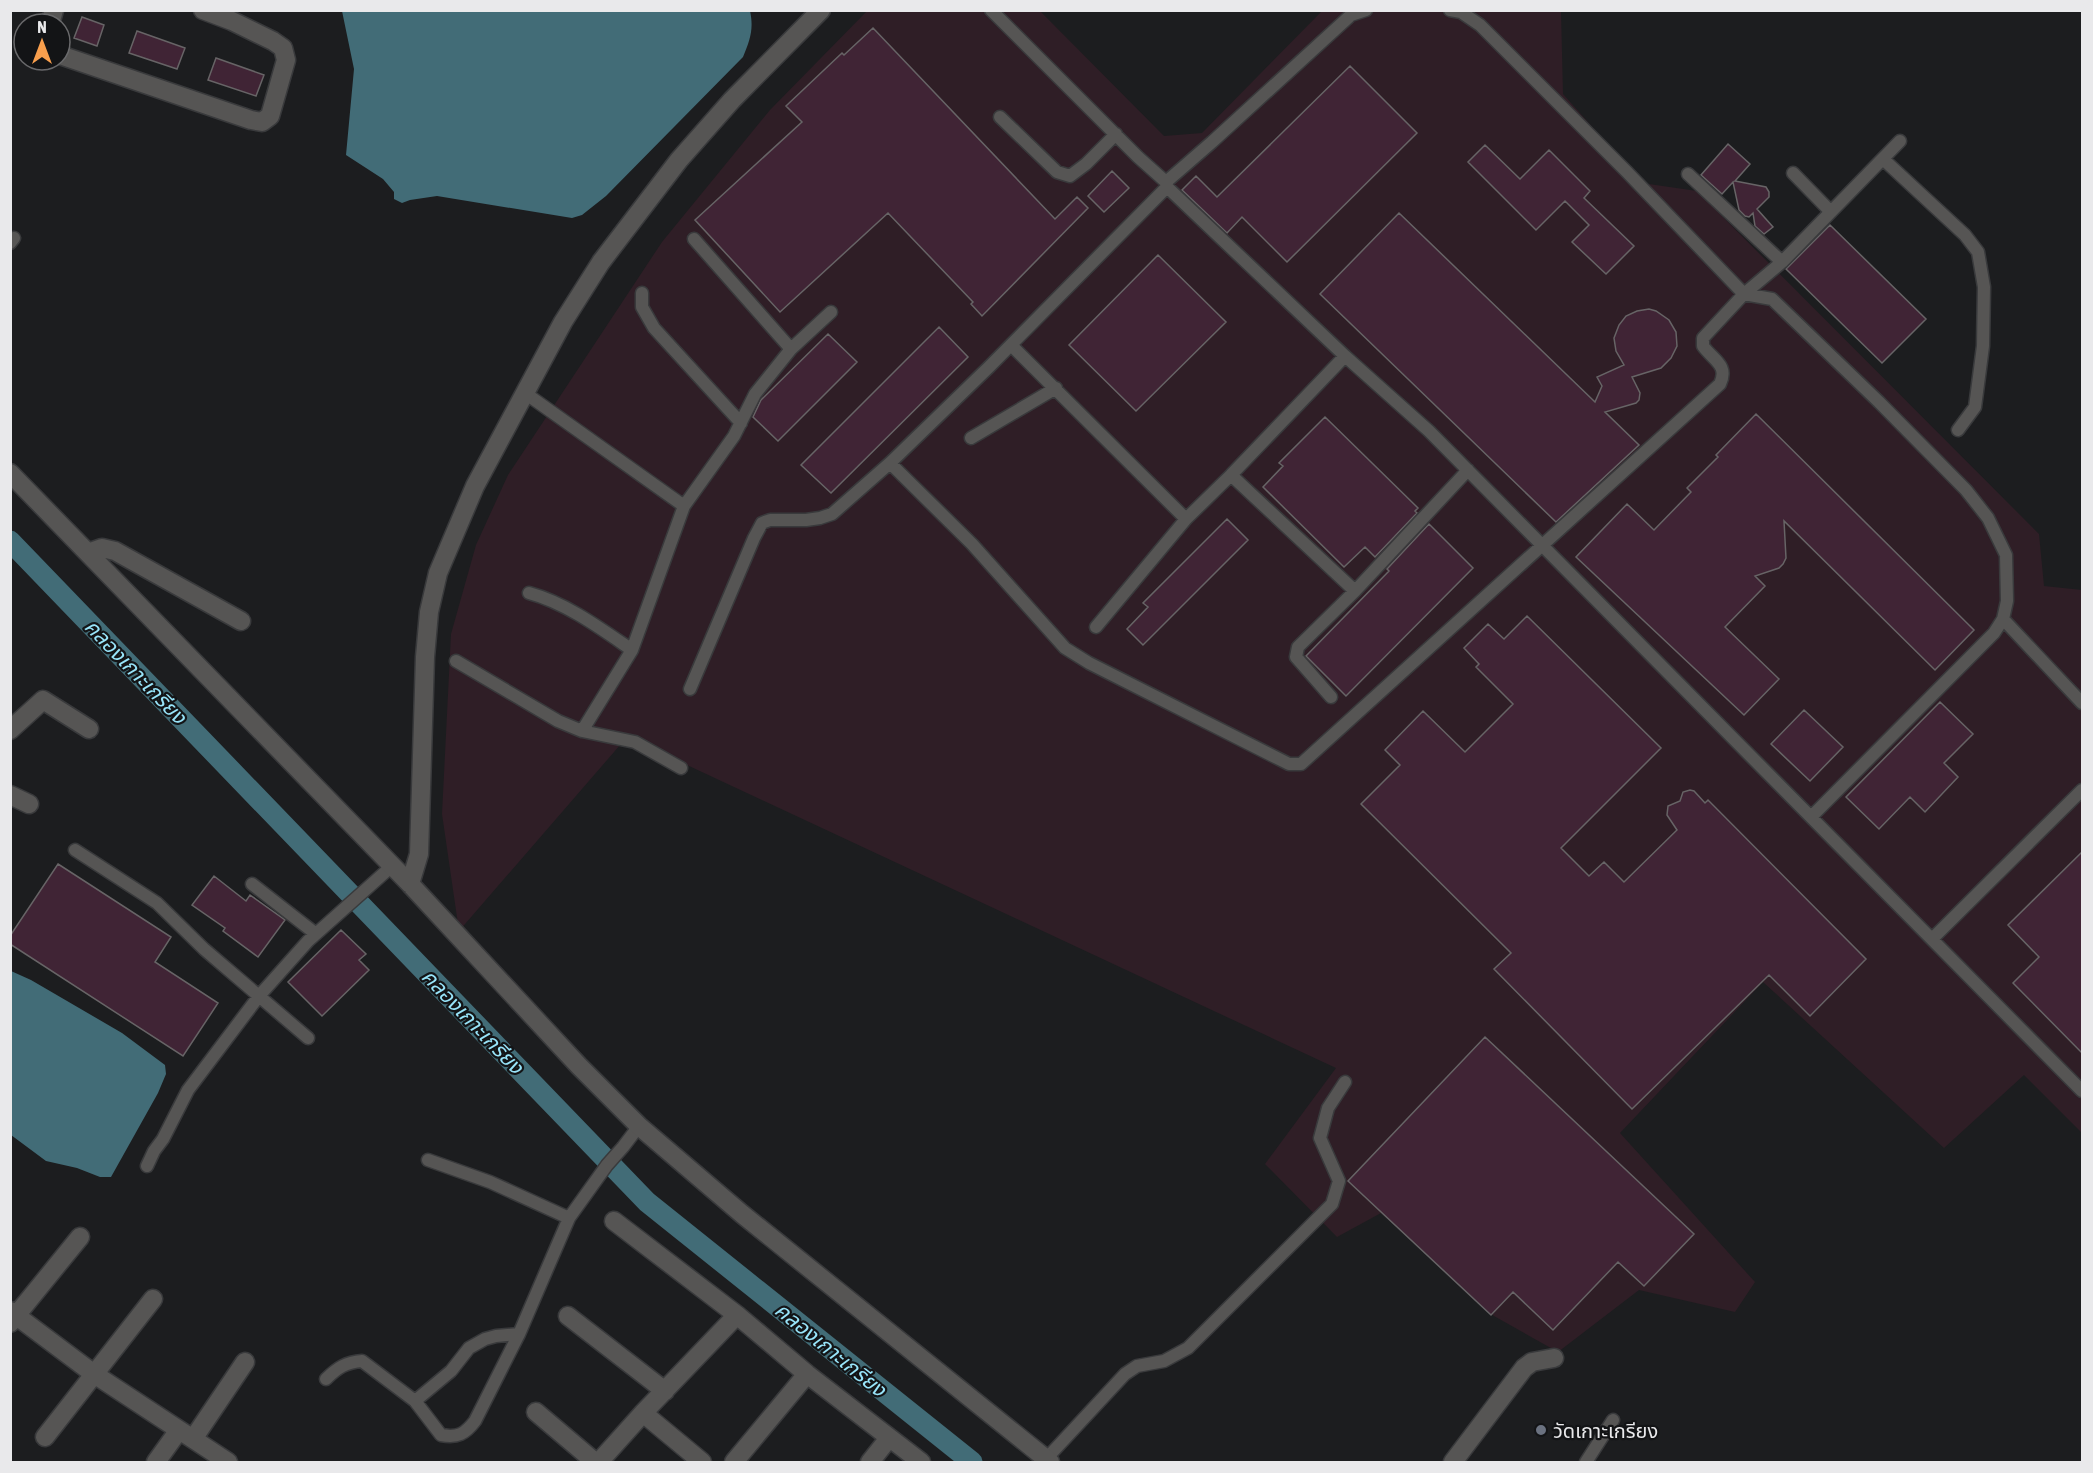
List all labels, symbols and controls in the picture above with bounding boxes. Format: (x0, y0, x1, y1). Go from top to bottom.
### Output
north arrow (12, 12, 72, 72)
text: N (37, 18, 47, 36)
water label: คลองเกาะเกรียง (80, 614, 193, 729)
water label: คลองเกาะเกรียง (417, 964, 530, 1079)
water label: คลองเกาะเกรียง (771, 1297, 893, 1402)
place label: วัดเกาะเกรียง (1553, 1419, 1658, 1442)
marker: วัดเกาะเกรียง (1534, 1423, 1548, 1437)

